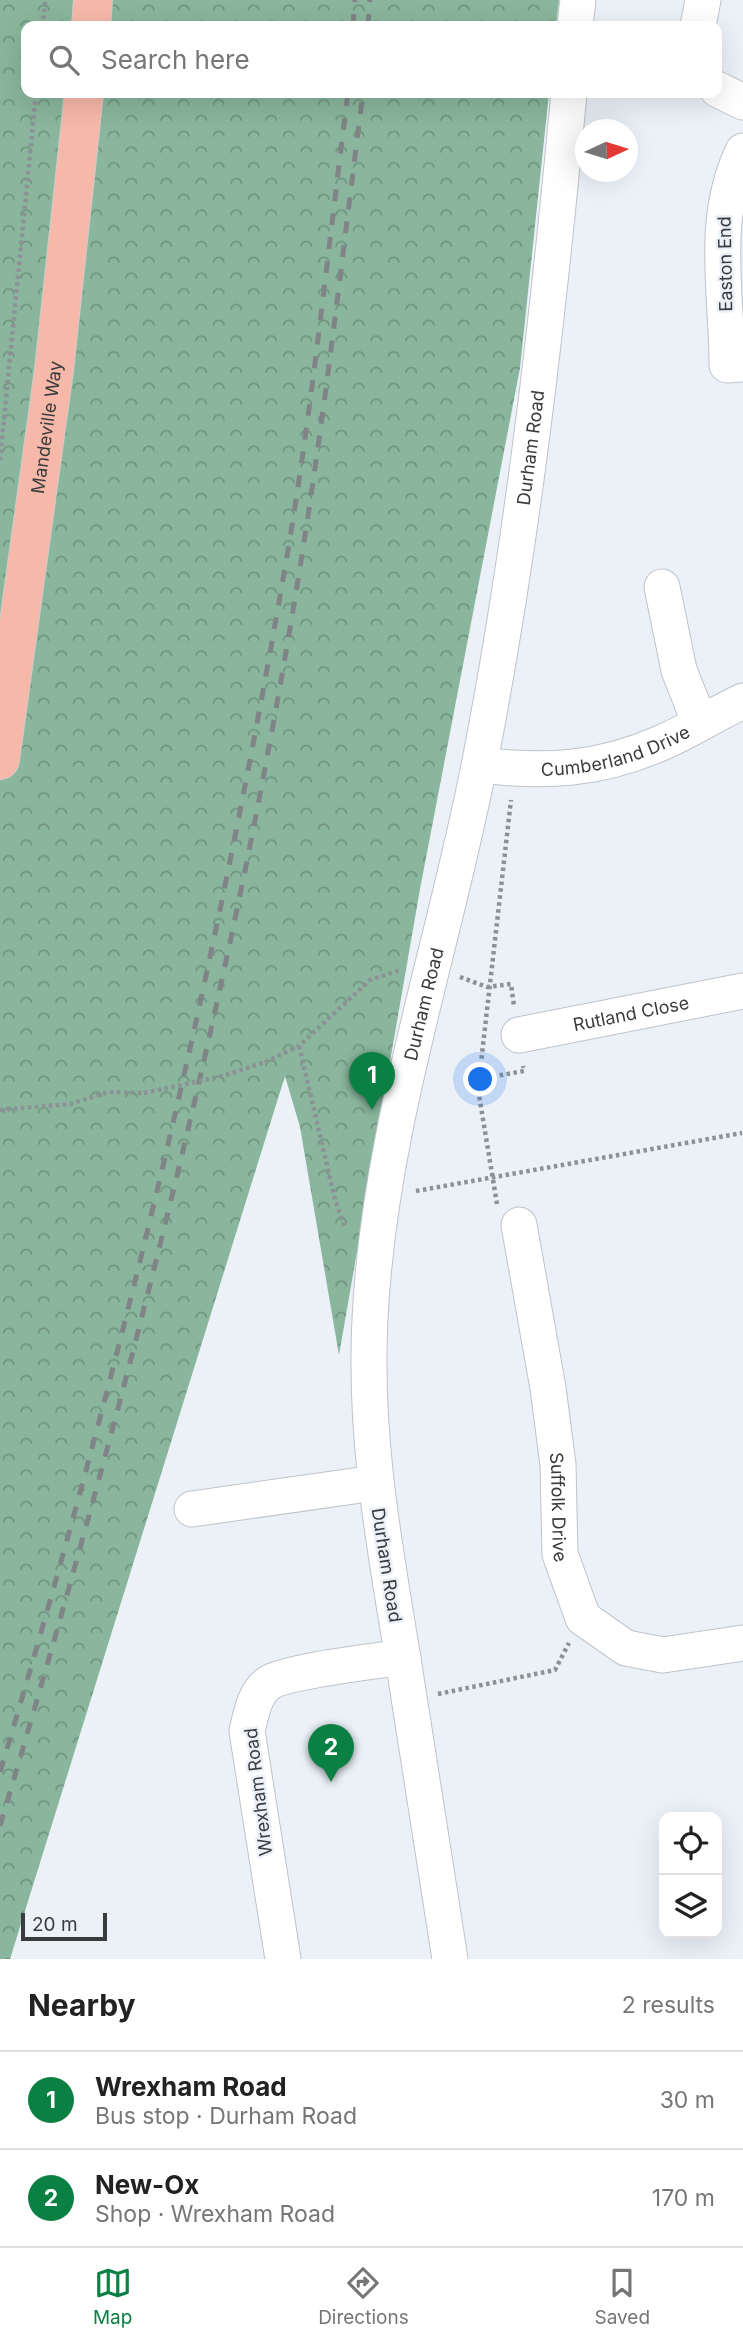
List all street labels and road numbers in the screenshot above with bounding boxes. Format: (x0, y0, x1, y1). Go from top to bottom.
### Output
street label: Easton End (714, 216, 736, 312)
street label: Mandeville Way (27, 360, 65, 495)
street label: Durham Road (512, 389, 548, 506)
street label: Cumberland Drive (541, 721, 693, 779)
street label: Durham Road (400, 945, 447, 1063)
street label: Rutland Close (571, 991, 691, 1035)
street label: Suffolk Drive (546, 1451, 572, 1564)
street label: Durham Road (368, 1506, 406, 1624)
street label: Wrexham Road (240, 1727, 276, 1857)

